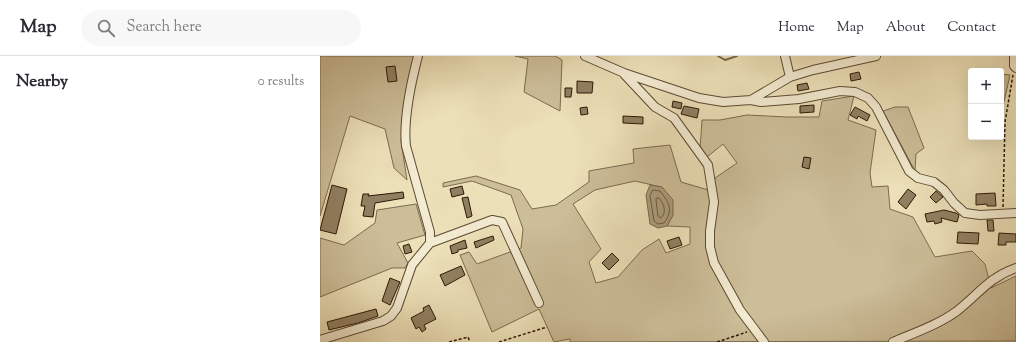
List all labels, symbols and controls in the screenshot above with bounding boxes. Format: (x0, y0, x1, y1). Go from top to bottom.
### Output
search box (81, 10, 361, 46)
text: Map (20, 14, 57, 41)
icon: search (95, 17, 117, 39)
text: Search here (127, 17, 202, 38)
text: Home (778, 18, 815, 38)
text: Map (837, 18, 864, 38)
text: About (886, 18, 925, 38)
text: Contact (947, 18, 996, 38)
map controls (968, 68, 1004, 140)
button: + (968, 68, 1004, 104)
text: Nearby (16, 70, 68, 94)
text: 0 results (258, 73, 304, 91)
button: − (968, 104, 1004, 140)

